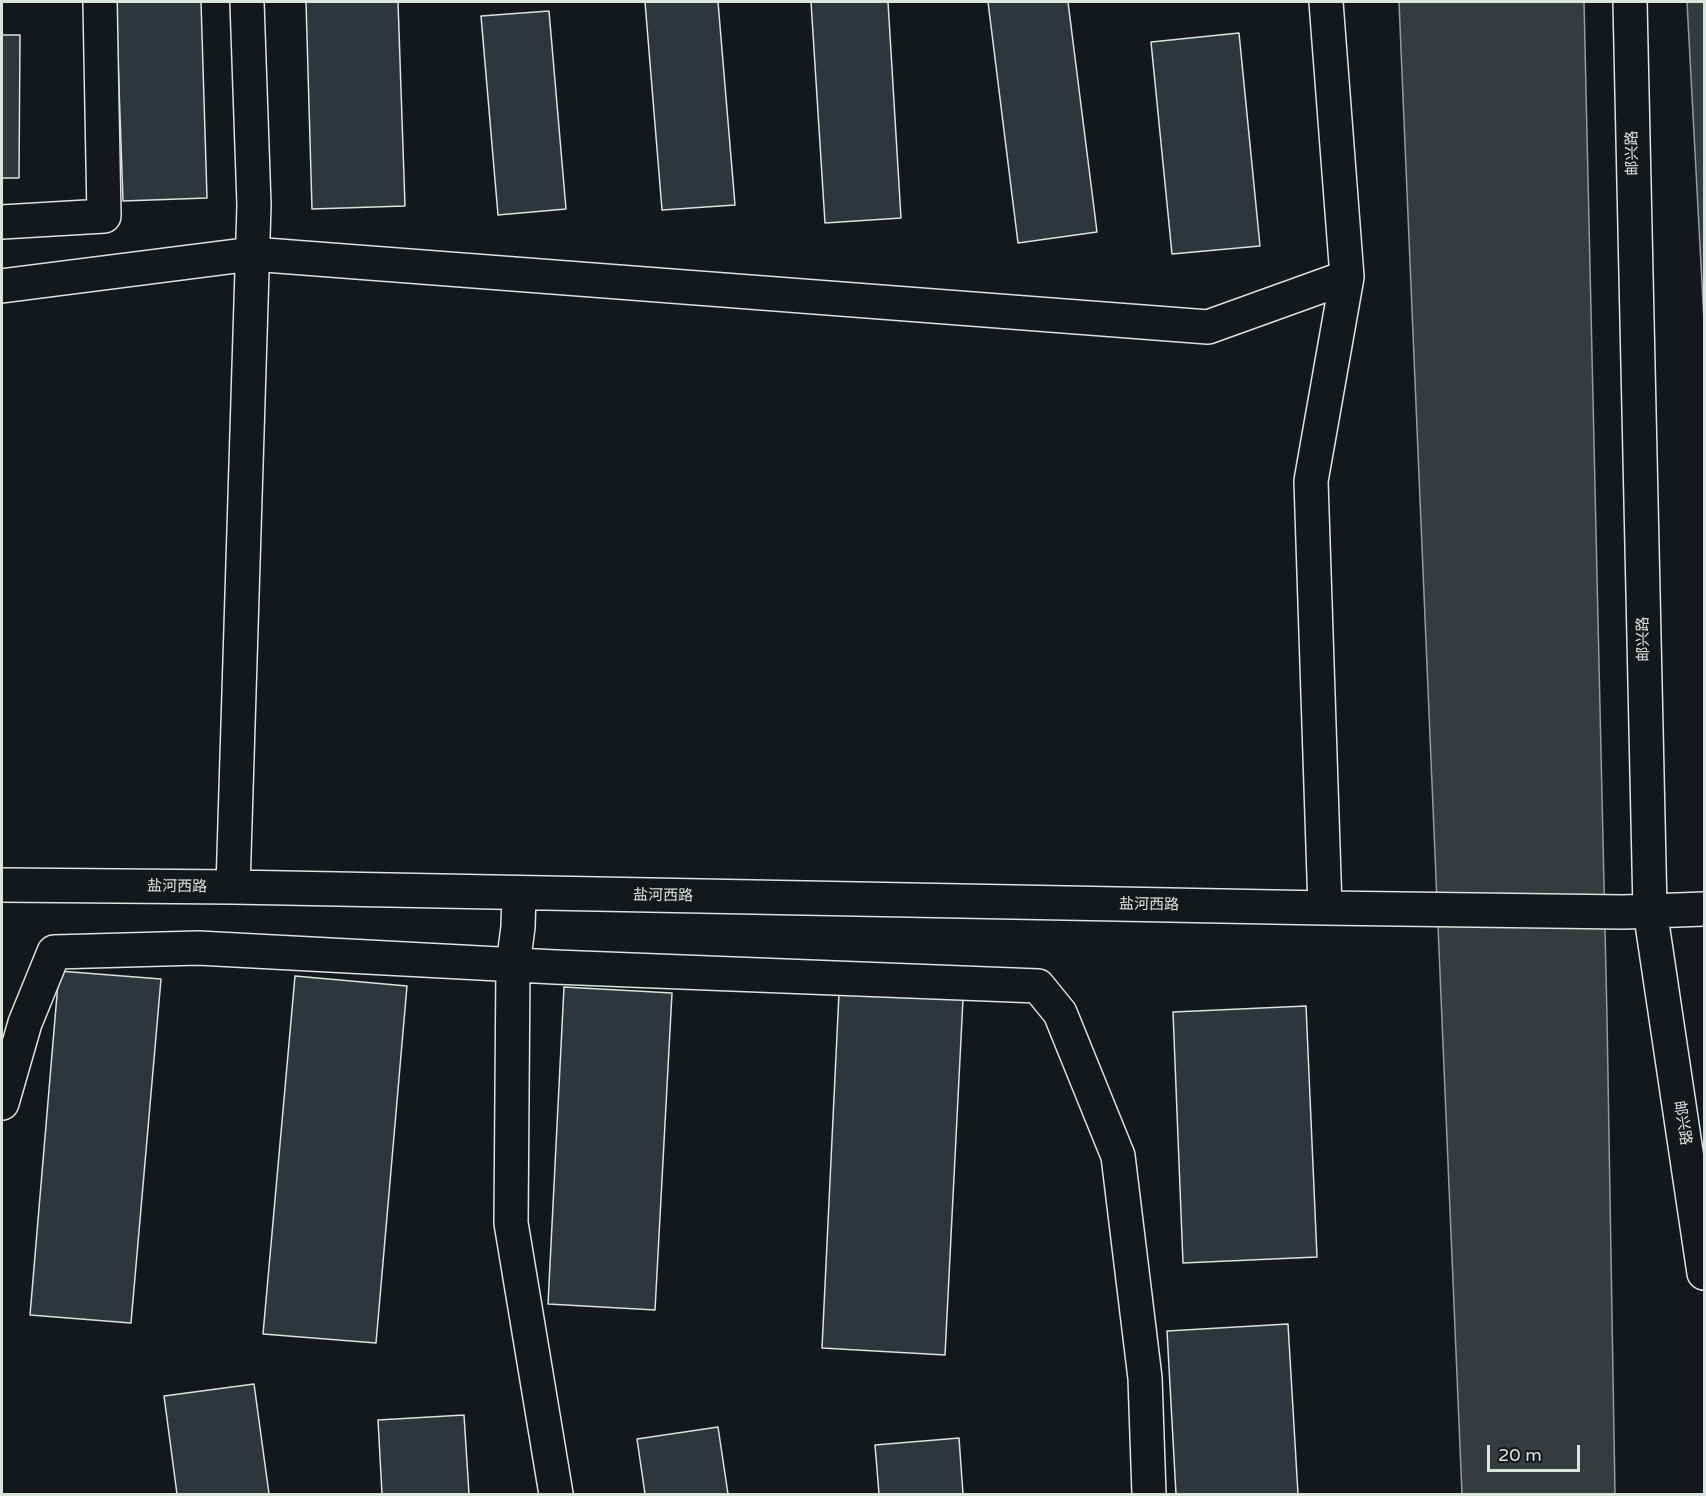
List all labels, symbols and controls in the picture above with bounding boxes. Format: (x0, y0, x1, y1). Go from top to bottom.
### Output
street label: 邮兴路 (1624, 130, 1642, 176)
street label: 邮兴路 (1635, 616, 1653, 662)
street label: 盐河西路 (147, 877, 207, 897)
street label: 盐河西路 (633, 886, 693, 906)
street label: 盐河西路 (1119, 895, 1179, 915)
street label: 邮兴路 (1670, 1099, 1694, 1147)
scale bar (1490, 1433, 1583, 1471)
text: 20 m (1498, 1444, 1542, 1466)

